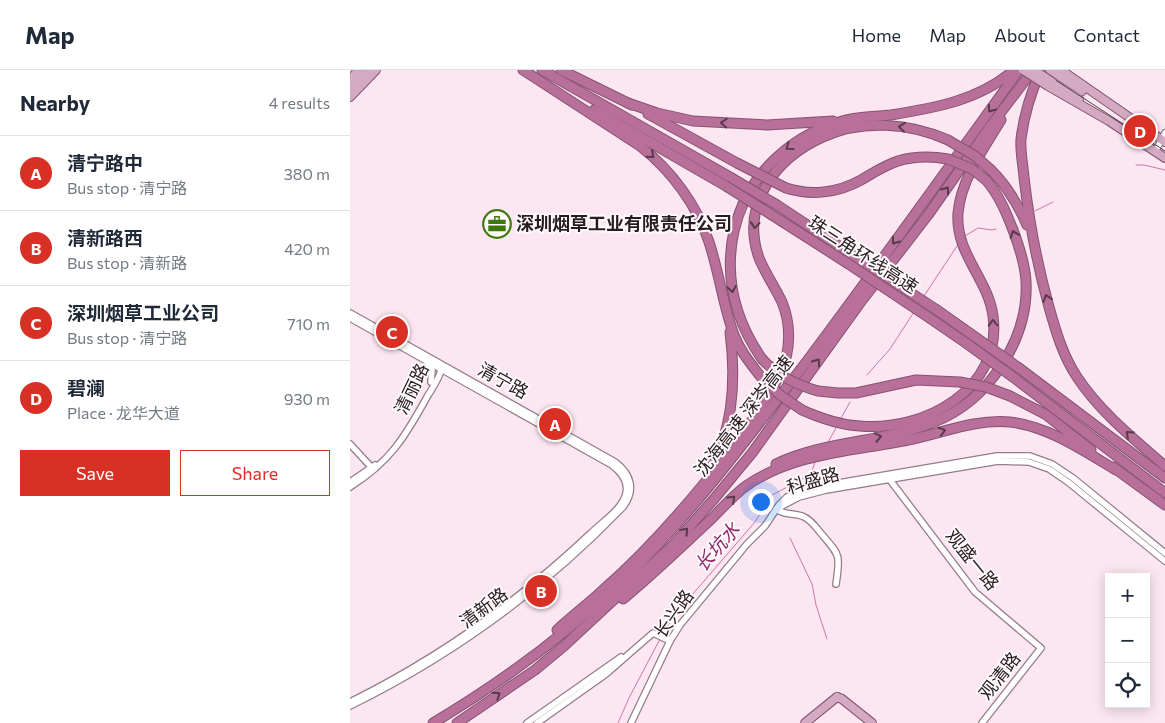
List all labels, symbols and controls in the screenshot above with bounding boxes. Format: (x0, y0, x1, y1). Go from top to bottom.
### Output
text: Map (25, 20, 75, 49)
text: Home (852, 24, 901, 46)
text: Map (929, 24, 966, 46)
text: About (994, 24, 1046, 46)
text: Contact (1074, 24, 1140, 46)
text: Nearby (20, 90, 90, 115)
text: 4 results (269, 93, 330, 112)
one-way arrow (988, 103, 997, 113)
pin: D (1124, 112, 1156, 150)
one-way arrow (720, 118, 728, 129)
one-way arrow (897, 122, 905, 133)
one-way arrow (786, 141, 795, 150)
one-way arrow (645, 149, 654, 158)
text: 清宁路中 (67, 151, 143, 174)
text: A (30, 164, 42, 183)
text: 380 m (284, 164, 330, 183)
text: Bus stop · 清宁路 (67, 178, 187, 197)
one-way arrow (940, 187, 948, 196)
office icon: 深圳烟草工业有限责任公司 (482, 209, 512, 239)
street label: 珠三角环线高速 (805, 211, 922, 298)
place label: 深圳烟草工业有限责任公司 (516, 212, 732, 234)
one-way arrow (750, 221, 761, 229)
text: 清新路西 (67, 226, 143, 249)
one-way arrow (1010, 230, 1020, 239)
one-way arrow (893, 235, 901, 244)
text: B (31, 239, 41, 258)
text: 420 m (284, 239, 330, 258)
text: Bus stop · 清新路 (67, 253, 187, 272)
one-way arrow (727, 285, 737, 294)
one-way arrow (1042, 294, 1052, 302)
text: 深圳烟草工业公司 (67, 301, 219, 324)
pin: C (376, 313, 408, 351)
text: C (31, 314, 41, 333)
text: 710 m (287, 314, 330, 333)
one-way arrow (988, 319, 998, 326)
text: Bus stop · 清宁路 (67, 328, 187, 347)
street label: 沈海高速 深岑高速 (689, 351, 797, 480)
street label: 清宁路 (475, 357, 532, 403)
one-way arrow (811, 358, 820, 368)
street label: 清丽路 (389, 359, 433, 418)
text: 碧澜 (67, 376, 105, 399)
text: D (30, 389, 42, 408)
text: 930 m (284, 389, 330, 408)
text: Place · 龙华大道 (67, 403, 180, 422)
pin: A (539, 405, 571, 443)
one-way arrow (938, 426, 947, 437)
one-way arrow (1125, 431, 1134, 440)
one-way arrow (874, 432, 883, 442)
button: Save (20, 450, 170, 496)
button: Share (180, 450, 330, 496)
street label: 科盛路 (784, 462, 842, 498)
your location (748, 489, 774, 515)
one-way arrow (727, 496, 736, 505)
water label: 长坑水 (689, 517, 745, 576)
street label: 观盛一路 (942, 524, 1004, 594)
one-way arrow (679, 528, 688, 537)
pin: B (525, 572, 557, 610)
map controls (1105, 573, 1150, 708)
button: + (1105, 573, 1150, 618)
street label: 清新路 (455, 582, 512, 632)
street label: 长兴路 (649, 585, 698, 642)
button: − (1105, 618, 1150, 663)
street label: 观清路 (974, 647, 1025, 703)
button: locate (1105, 663, 1150, 708)
one-way arrow (491, 692, 501, 701)

